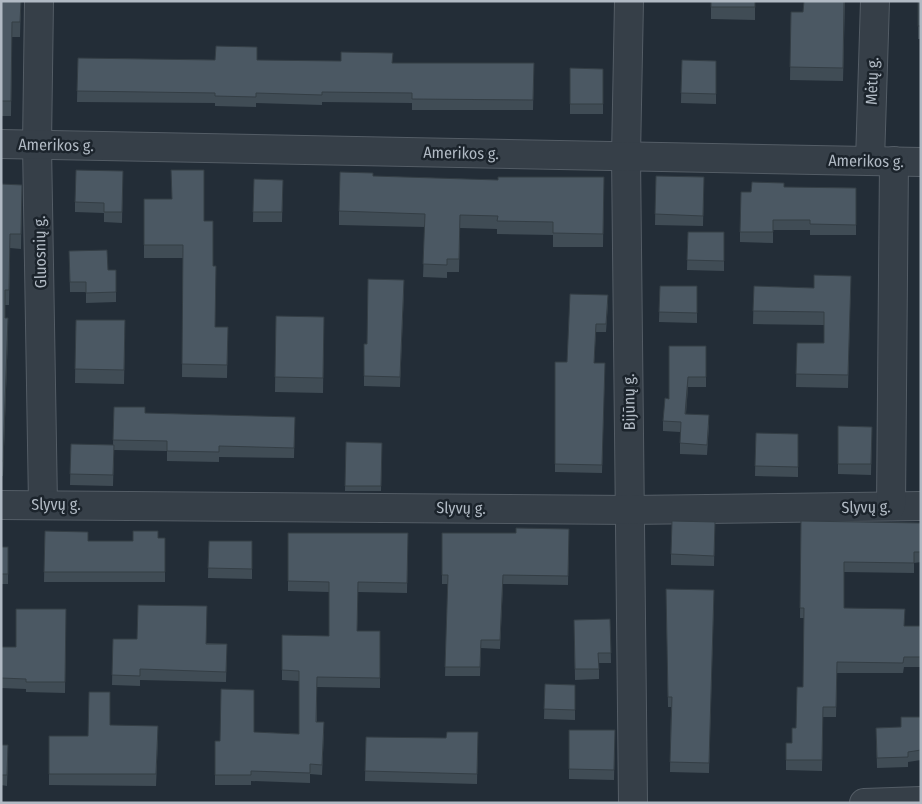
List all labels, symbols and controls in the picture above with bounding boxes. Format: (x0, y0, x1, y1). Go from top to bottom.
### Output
street label: Mėtų g. (862, 57, 882, 105)
street label: Amerikos g. (18, 135, 94, 155)
street label: Amerikos g. (423, 143, 499, 163)
street label: Amerikos g. (828, 151, 904, 171)
street label: Gluosnių g. (30, 216, 50, 288)
street label: Bijūnų g. (619, 374, 639, 430)
street label: Slyvų g. (31, 495, 81, 514)
street label: Slyvų g. (841, 497, 891, 517)
street label: Slyvų g. (436, 498, 486, 518)

